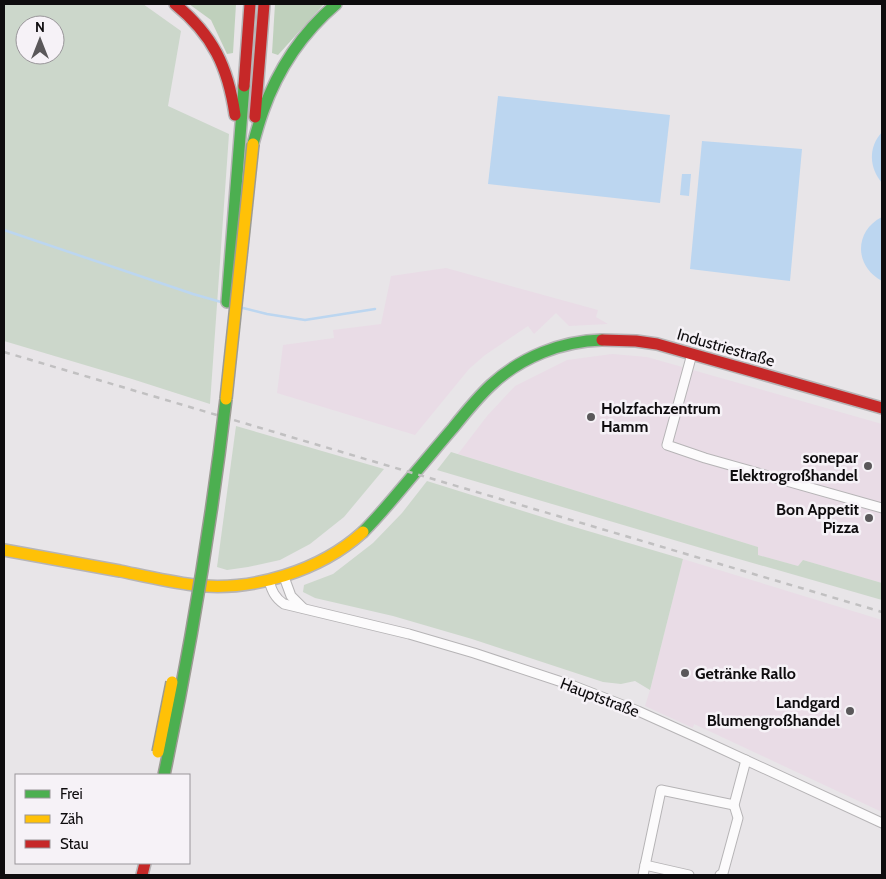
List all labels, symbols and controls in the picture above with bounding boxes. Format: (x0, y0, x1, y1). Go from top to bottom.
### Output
north arrow (15, 15, 65, 65)
text: N (35, 18, 45, 36)
street label: Industriestraße (675, 324, 777, 371)
place label: Holzfachzentrum Hamm (601, 399, 721, 436)
marker: Holzfachzentrum Hamm (585, 411, 597, 423)
place label: sonepar Elektrogroßhandel (730, 448, 859, 485)
marker: sonepar Elektrogroßhandel (862, 460, 874, 472)
place label: Bon Appetit Pizza (776, 500, 859, 537)
marker: Bon Appetit Pizza (863, 512, 875, 524)
place label: Getränke Rallo (695, 664, 796, 683)
marker: Getränke Rallo (679, 667, 691, 679)
street label: Hauptstraße (557, 674, 642, 721)
place label: Landgard Blumengroßhandel (707, 693, 840, 730)
marker: Landgard Blumengroßhandel (844, 705, 856, 717)
legend (15, 774, 190, 864)
text: Frei (60, 785, 83, 803)
text: Zäh (60, 810, 83, 828)
text: Stau (60, 835, 89, 853)

